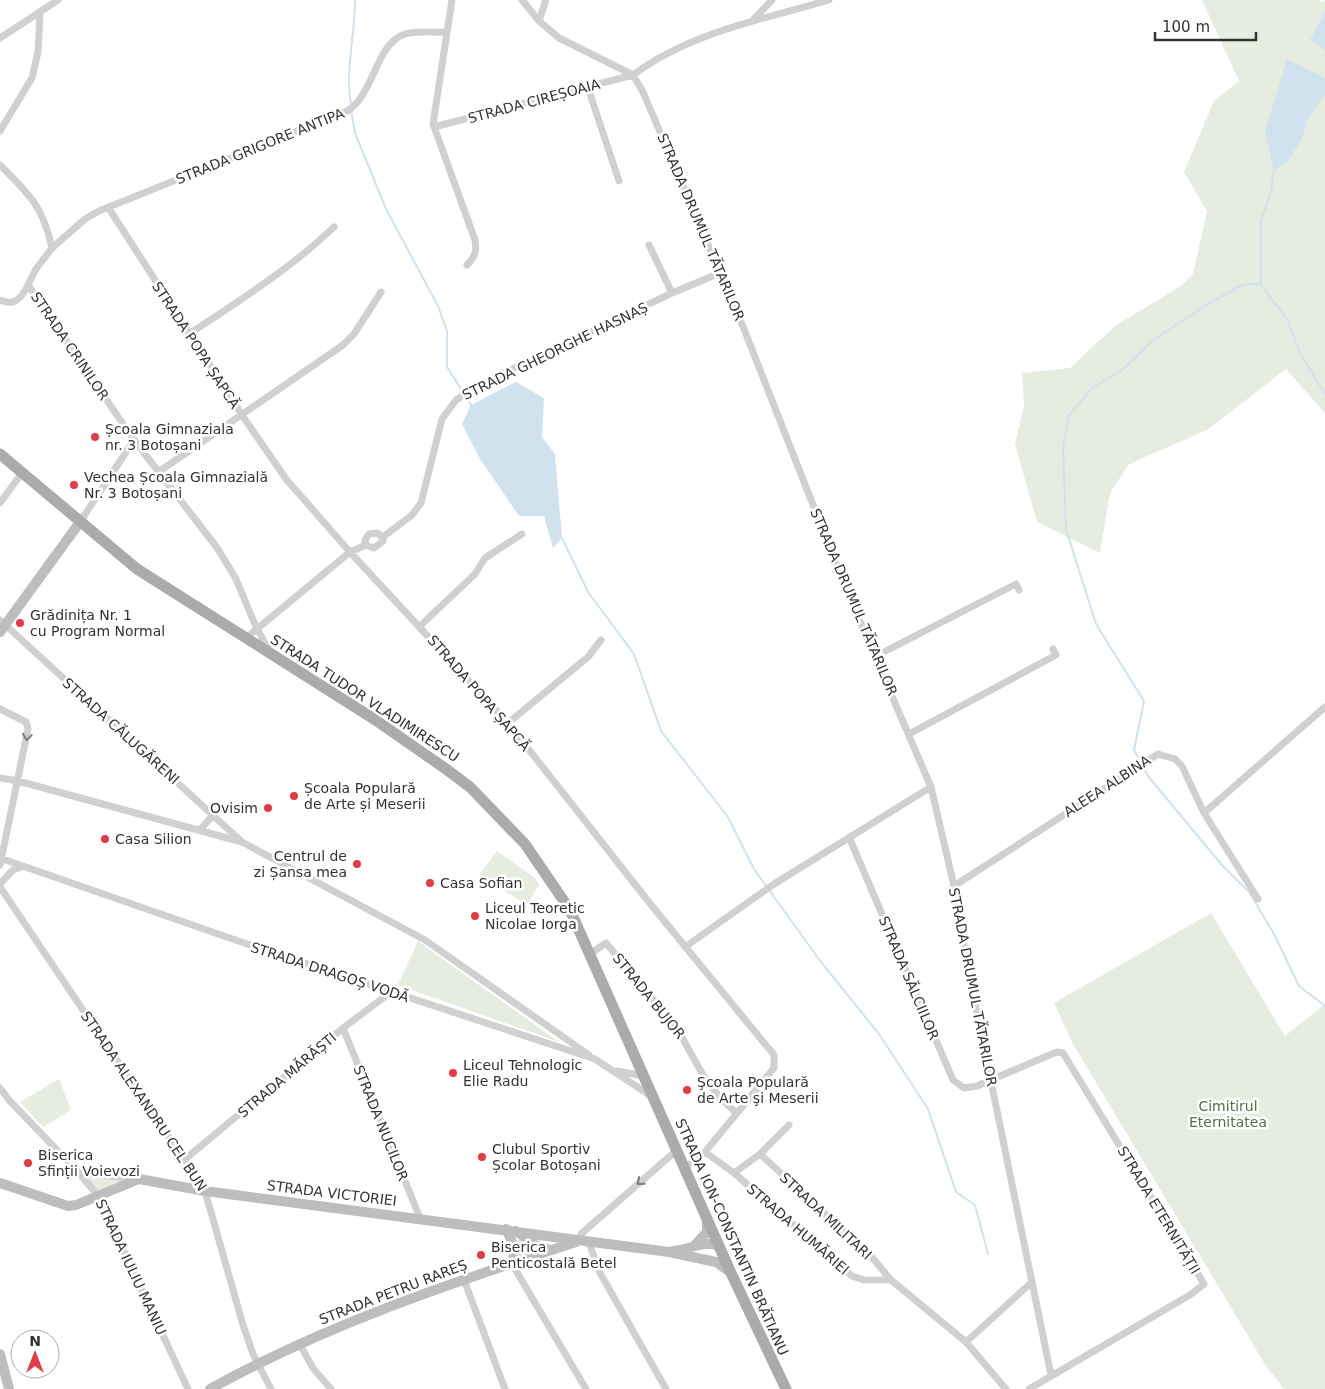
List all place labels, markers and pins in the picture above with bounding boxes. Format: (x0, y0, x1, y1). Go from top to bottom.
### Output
place label: Școala Gimnaziala nr. 3 Botoșani (105, 421, 234, 454)
marker: Școala Gimnaziala nr. 3 Botoșani (89, 431, 101, 443)
place label: Vechea Școala Gimnazială Nr. 3 Botoșani (84, 469, 268, 502)
marker: Vechea Școala Gimnazială Nr. 3 Botoșani (68, 479, 80, 491)
place label: Grădinița Nr. 1 cu Program Normal (30, 607, 165, 639)
marker: Grădinița Nr. 1 cu Program Normal (14, 617, 26, 629)
place label: Școala Populară de Arte și Meserii (304, 780, 426, 813)
marker: Școala Populară de Arte și Meserii (288, 790, 300, 802)
place label: Ovisim (210, 800, 258, 816)
marker: Ovisim (262, 802, 274, 814)
place label: Casa Silion (115, 831, 192, 847)
marker: Casa Silion (99, 833, 111, 845)
place label: Centrul de zi Șansa mea (254, 848, 347, 881)
marker: Centrul de zi Șansa mea (351, 858, 363, 870)
place label: Casa Sofian (440, 875, 522, 891)
marker: Casa Sofian (424, 877, 436, 889)
place label: Liceul Teoretic Nicolae Iorga (485, 900, 585, 932)
marker: Liceul Teoretic Nicolae Iorga (469, 910, 481, 922)
place label: Liceul Tehnologic Elie Radu (463, 1057, 582, 1089)
marker: Liceul Tehnologic Elie Radu (447, 1067, 459, 1079)
place label: Şcoala Populară de Arte şi Meserii (697, 1074, 819, 1106)
marker: Şcoala Populară de Arte şi Meserii (681, 1084, 693, 1096)
place label: Clubul Sportiv Școlar Botoșani (492, 1141, 601, 1174)
place label: Biserica Sfinții Voievozi (38, 1147, 140, 1180)
marker: Clubul Sportiv Școlar Botoșani (476, 1151, 488, 1163)
marker: Biserica Sfinții Voievozi (22, 1157, 34, 1169)
place label: Biserica Penticostală Betel (491, 1239, 617, 1271)
marker: Biserica Penticostală Betel (475, 1249, 487, 1261)

